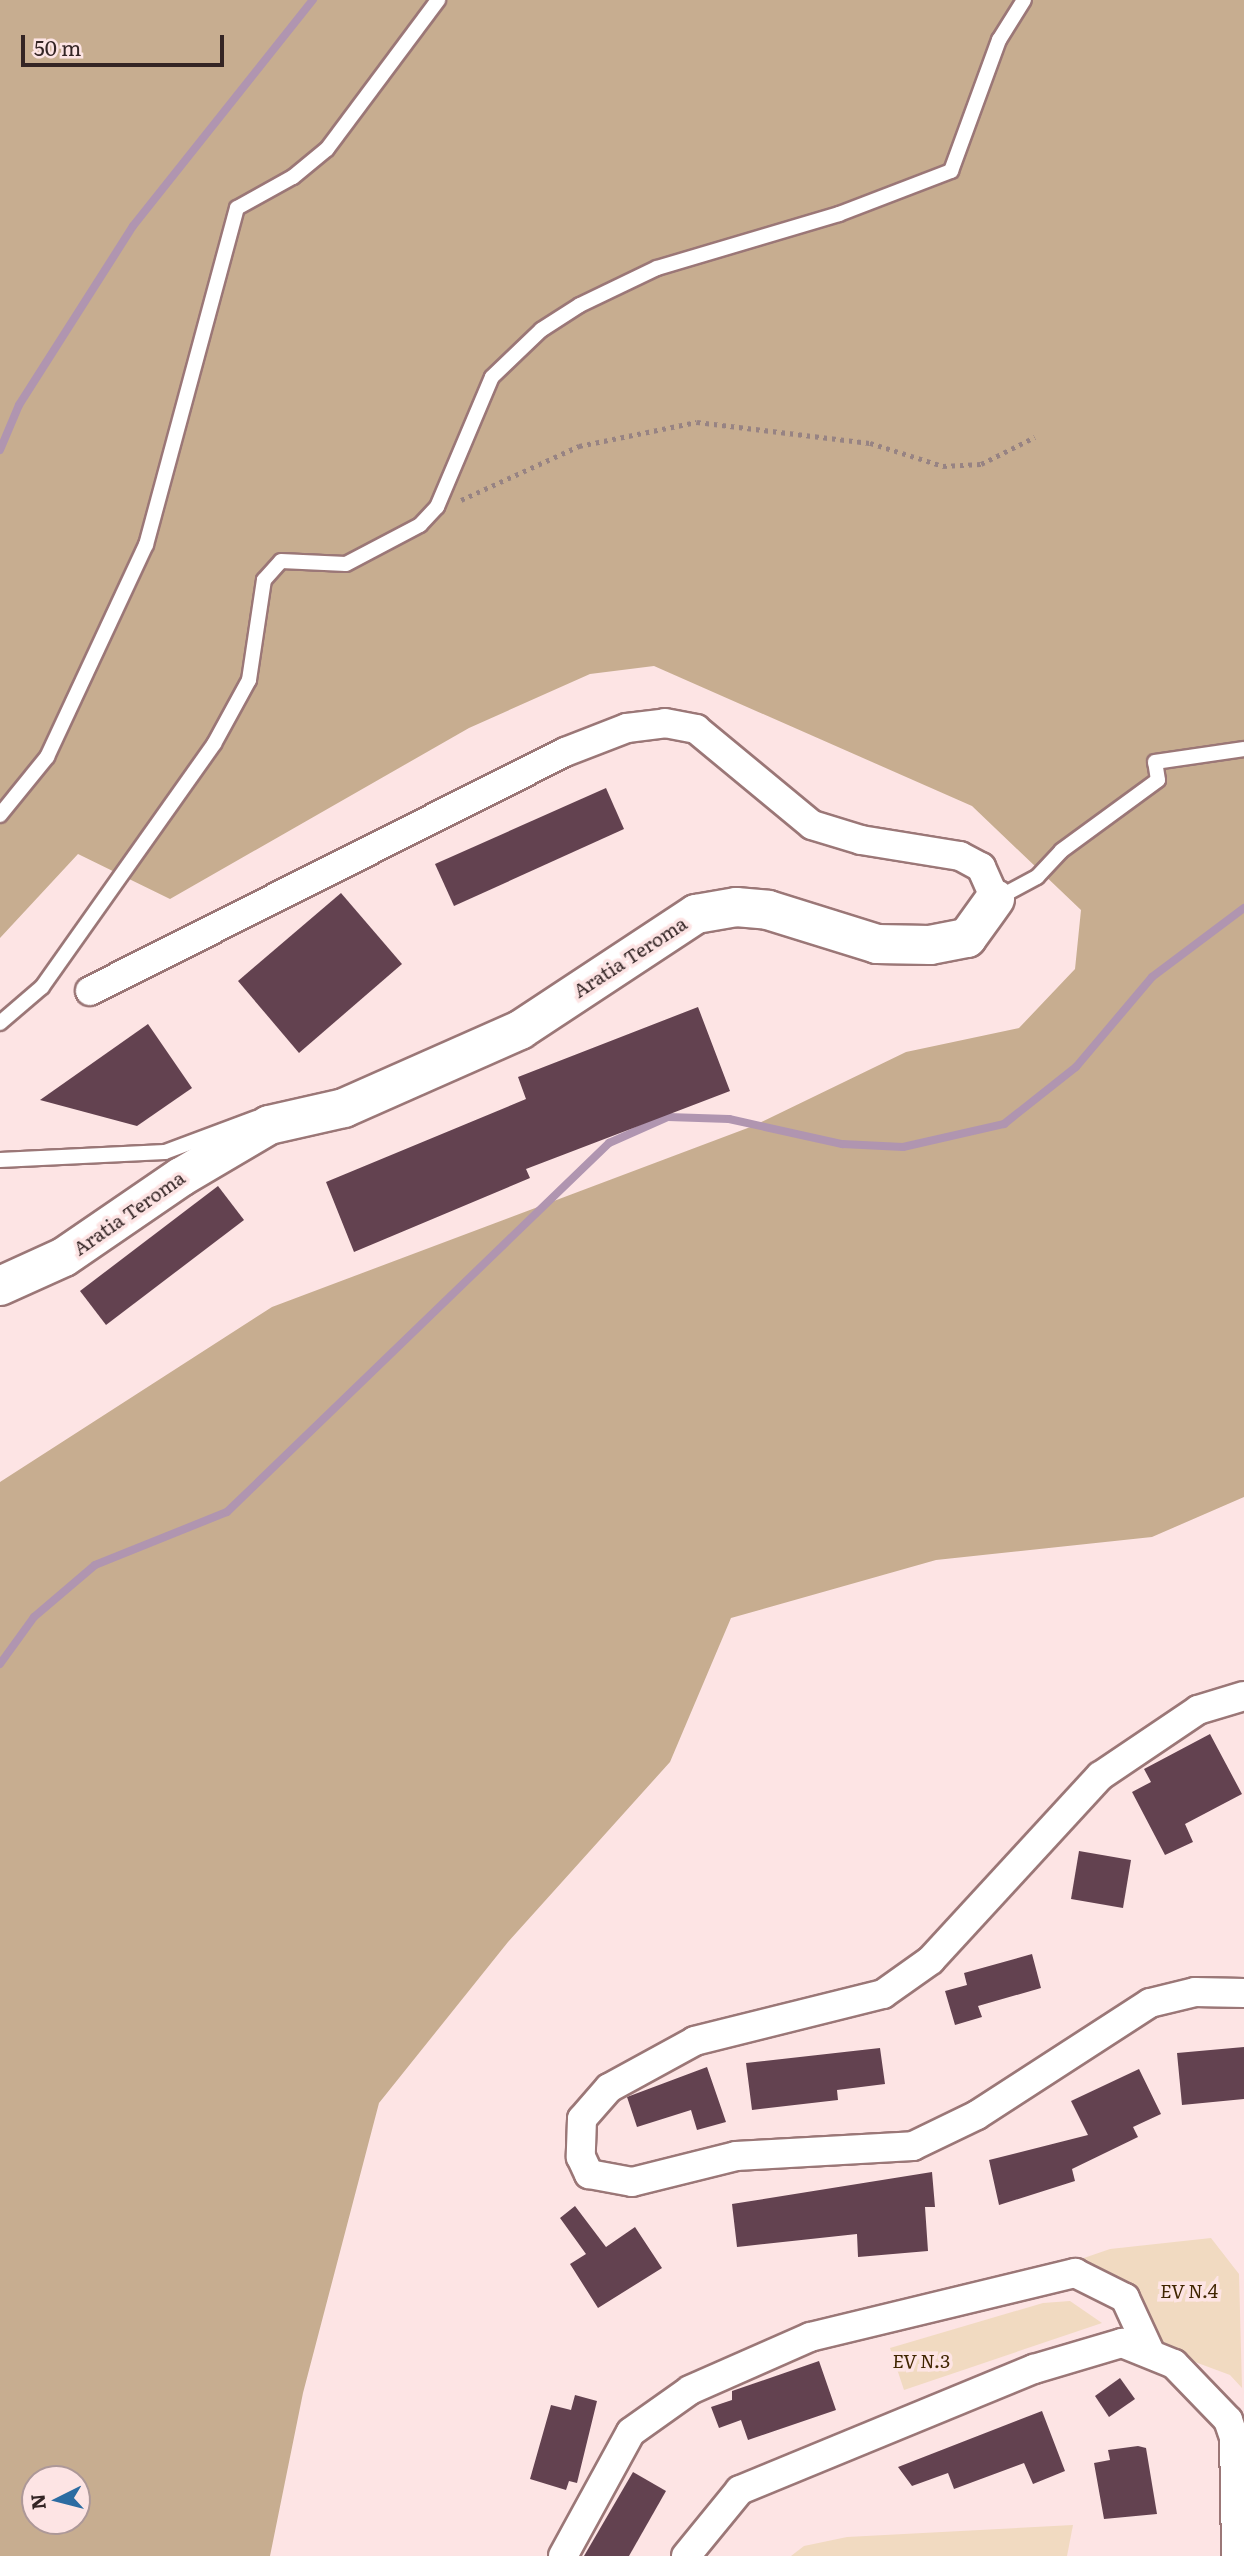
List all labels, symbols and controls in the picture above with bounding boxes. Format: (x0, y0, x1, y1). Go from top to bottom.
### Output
scale bar (24, 21, 228, 65)
text: 50 m (34, 31, 81, 62)
street label: Aratia Teroma (569, 912, 691, 1002)
street label: Aratia Teroma (69, 1166, 189, 1260)
park label: EV N.4 (1160, 2280, 1218, 2302)
park label: EV N.3 (892, 2350, 950, 2372)
north arrow (21, 2465, 91, 2535)
text: N (22, 2493, 52, 2511)

